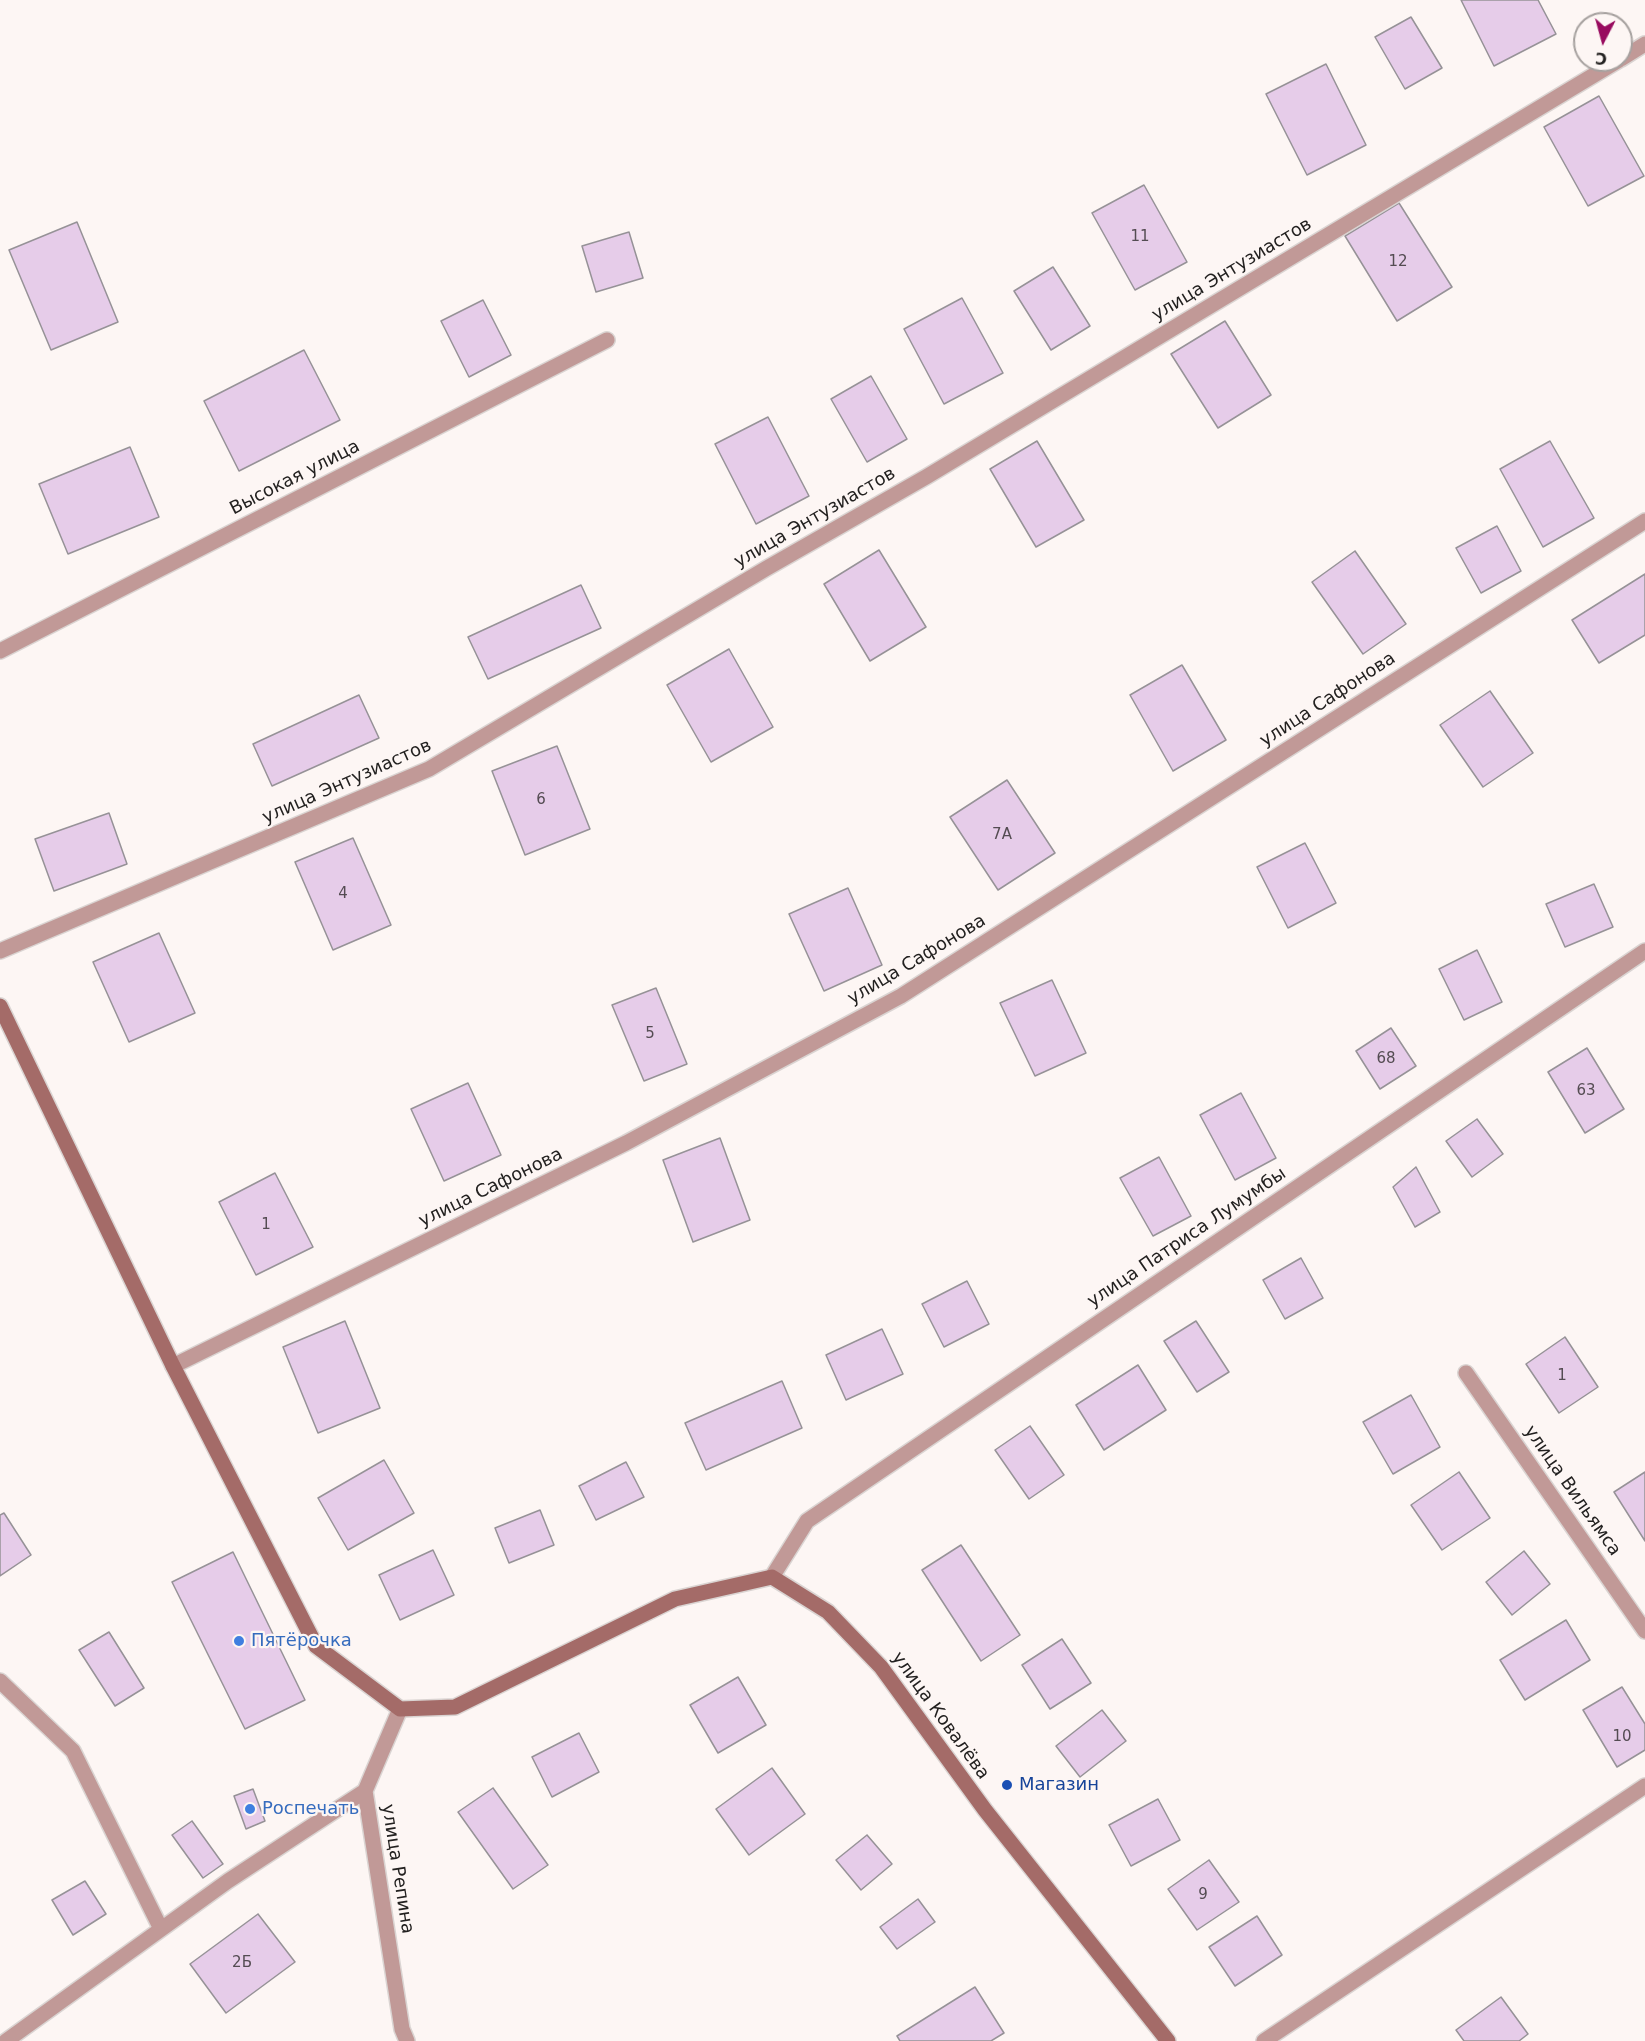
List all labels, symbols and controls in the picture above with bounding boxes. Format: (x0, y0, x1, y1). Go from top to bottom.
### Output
north arrow (1573, 12, 1633, 72)
text: С (1594, 48, 1608, 68)
street label: улица Энтузиастов (1148, 214, 1316, 326)
house number: 11 (1130, 228, 1150, 246)
house number: 12 (1388, 253, 1408, 271)
street label: Высокая улица (226, 436, 364, 520)
street label: улица Энтузиастов (731, 463, 899, 573)
street label: улица Сафонова (1256, 648, 1400, 752)
street label: улица Энтузиастов (259, 735, 435, 829)
house number: 6 (536, 791, 546, 809)
house number: 7А (992, 826, 1012, 844)
house number: 4 (338, 885, 348, 903)
street label: улица Сафонова (844, 910, 990, 1010)
house number: 5 (645, 1025, 655, 1043)
house number: 68 (1376, 1050, 1396, 1068)
house number: 63 (1576, 1082, 1596, 1100)
street label: улица Сафонова (416, 1144, 566, 1232)
street label: улица Патриса Лумумбы (1084, 1163, 1290, 1313)
house number: 1 (261, 1216, 271, 1234)
house number: 1 (1557, 1367, 1567, 1385)
street label: улица Вильямса (1519, 1422, 1625, 1560)
place label: Пятёрочка (251, 1630, 352, 1652)
marker: Пятёрочка (232, 1634, 246, 1648)
street label: улица Ковалёва (886, 1648, 994, 1784)
house number: 10 (1612, 1728, 1632, 1746)
place label: Магазин (1019, 1774, 1099, 1796)
marker: Магазин (1000, 1778, 1014, 1792)
place label: Роспечать (262, 1798, 359, 1820)
marker: Роспечать (243, 1802, 257, 1816)
street label: улица Репина (376, 1803, 418, 1935)
house number: 9 (1198, 1886, 1208, 1904)
house number: 2Б (232, 1954, 252, 1972)

